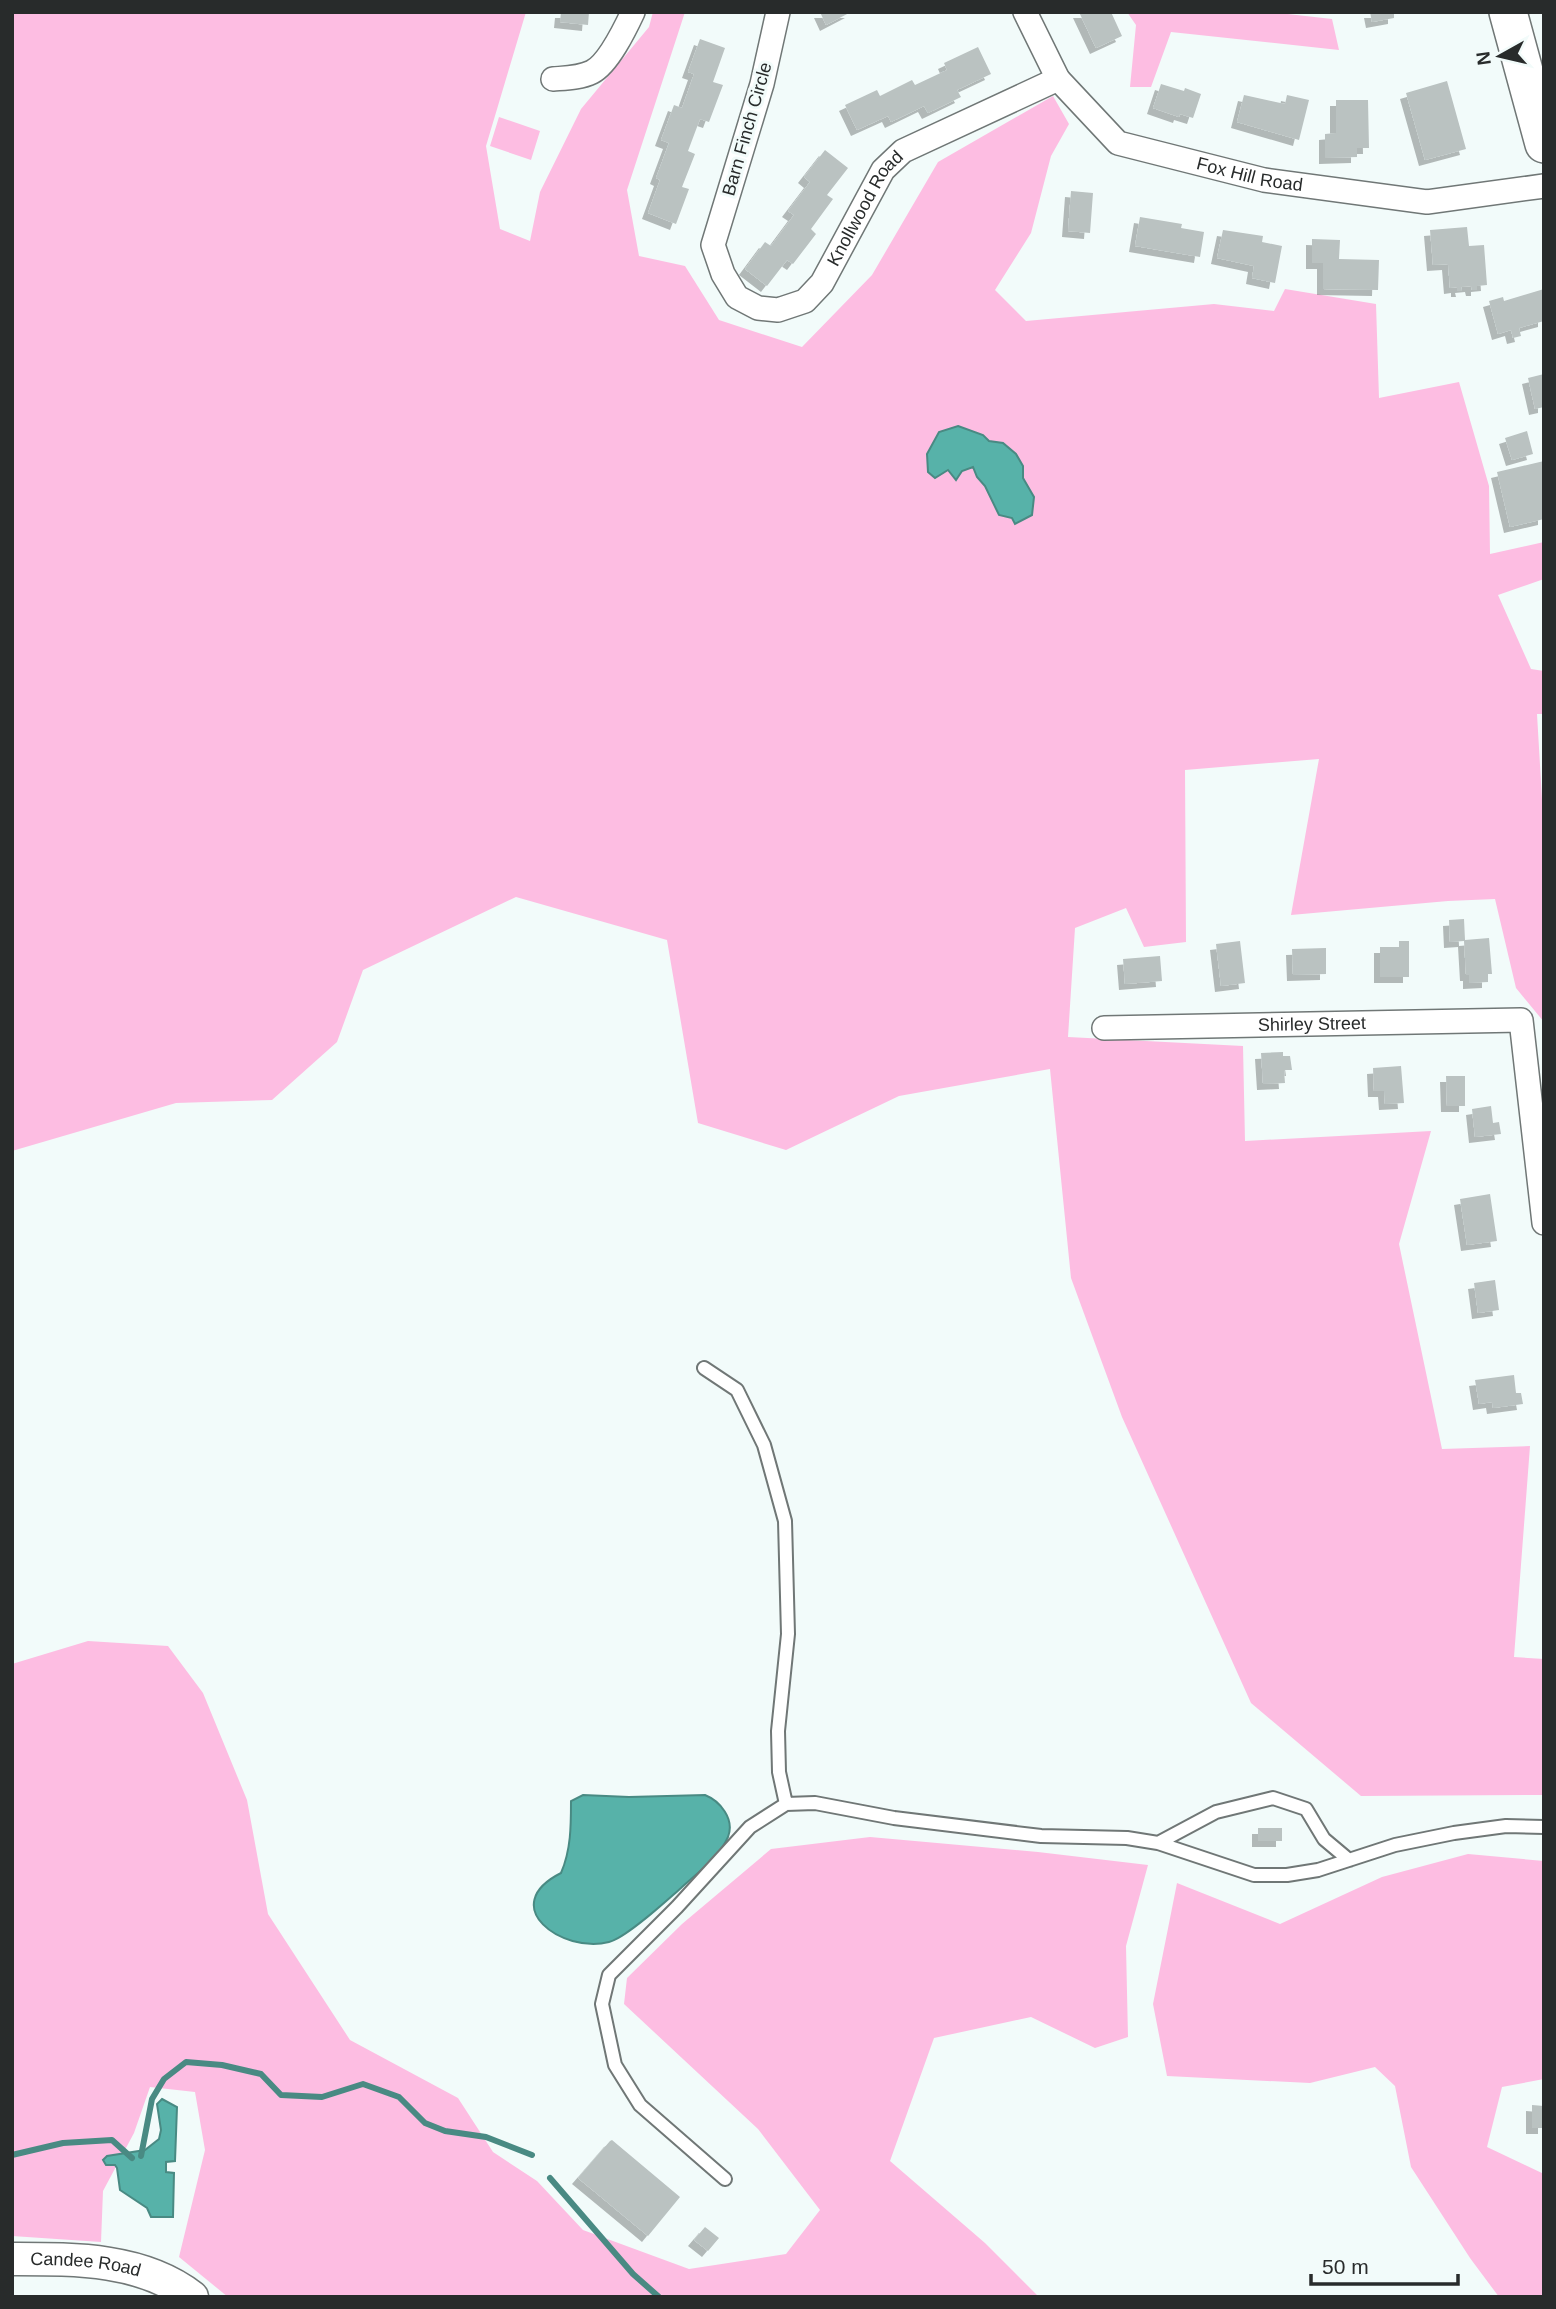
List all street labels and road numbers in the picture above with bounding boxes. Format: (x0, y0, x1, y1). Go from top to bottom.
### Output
street label: Barn Finch Circle (718, 60, 776, 198)
street label: Knollwood Road (823, 147, 907, 269)
street label: Fox Hill Road (1195, 153, 1304, 195)
street label: Shirley Street (1258, 1013, 1366, 1035)
street label: Candee Road (30, 2249, 143, 2281)

